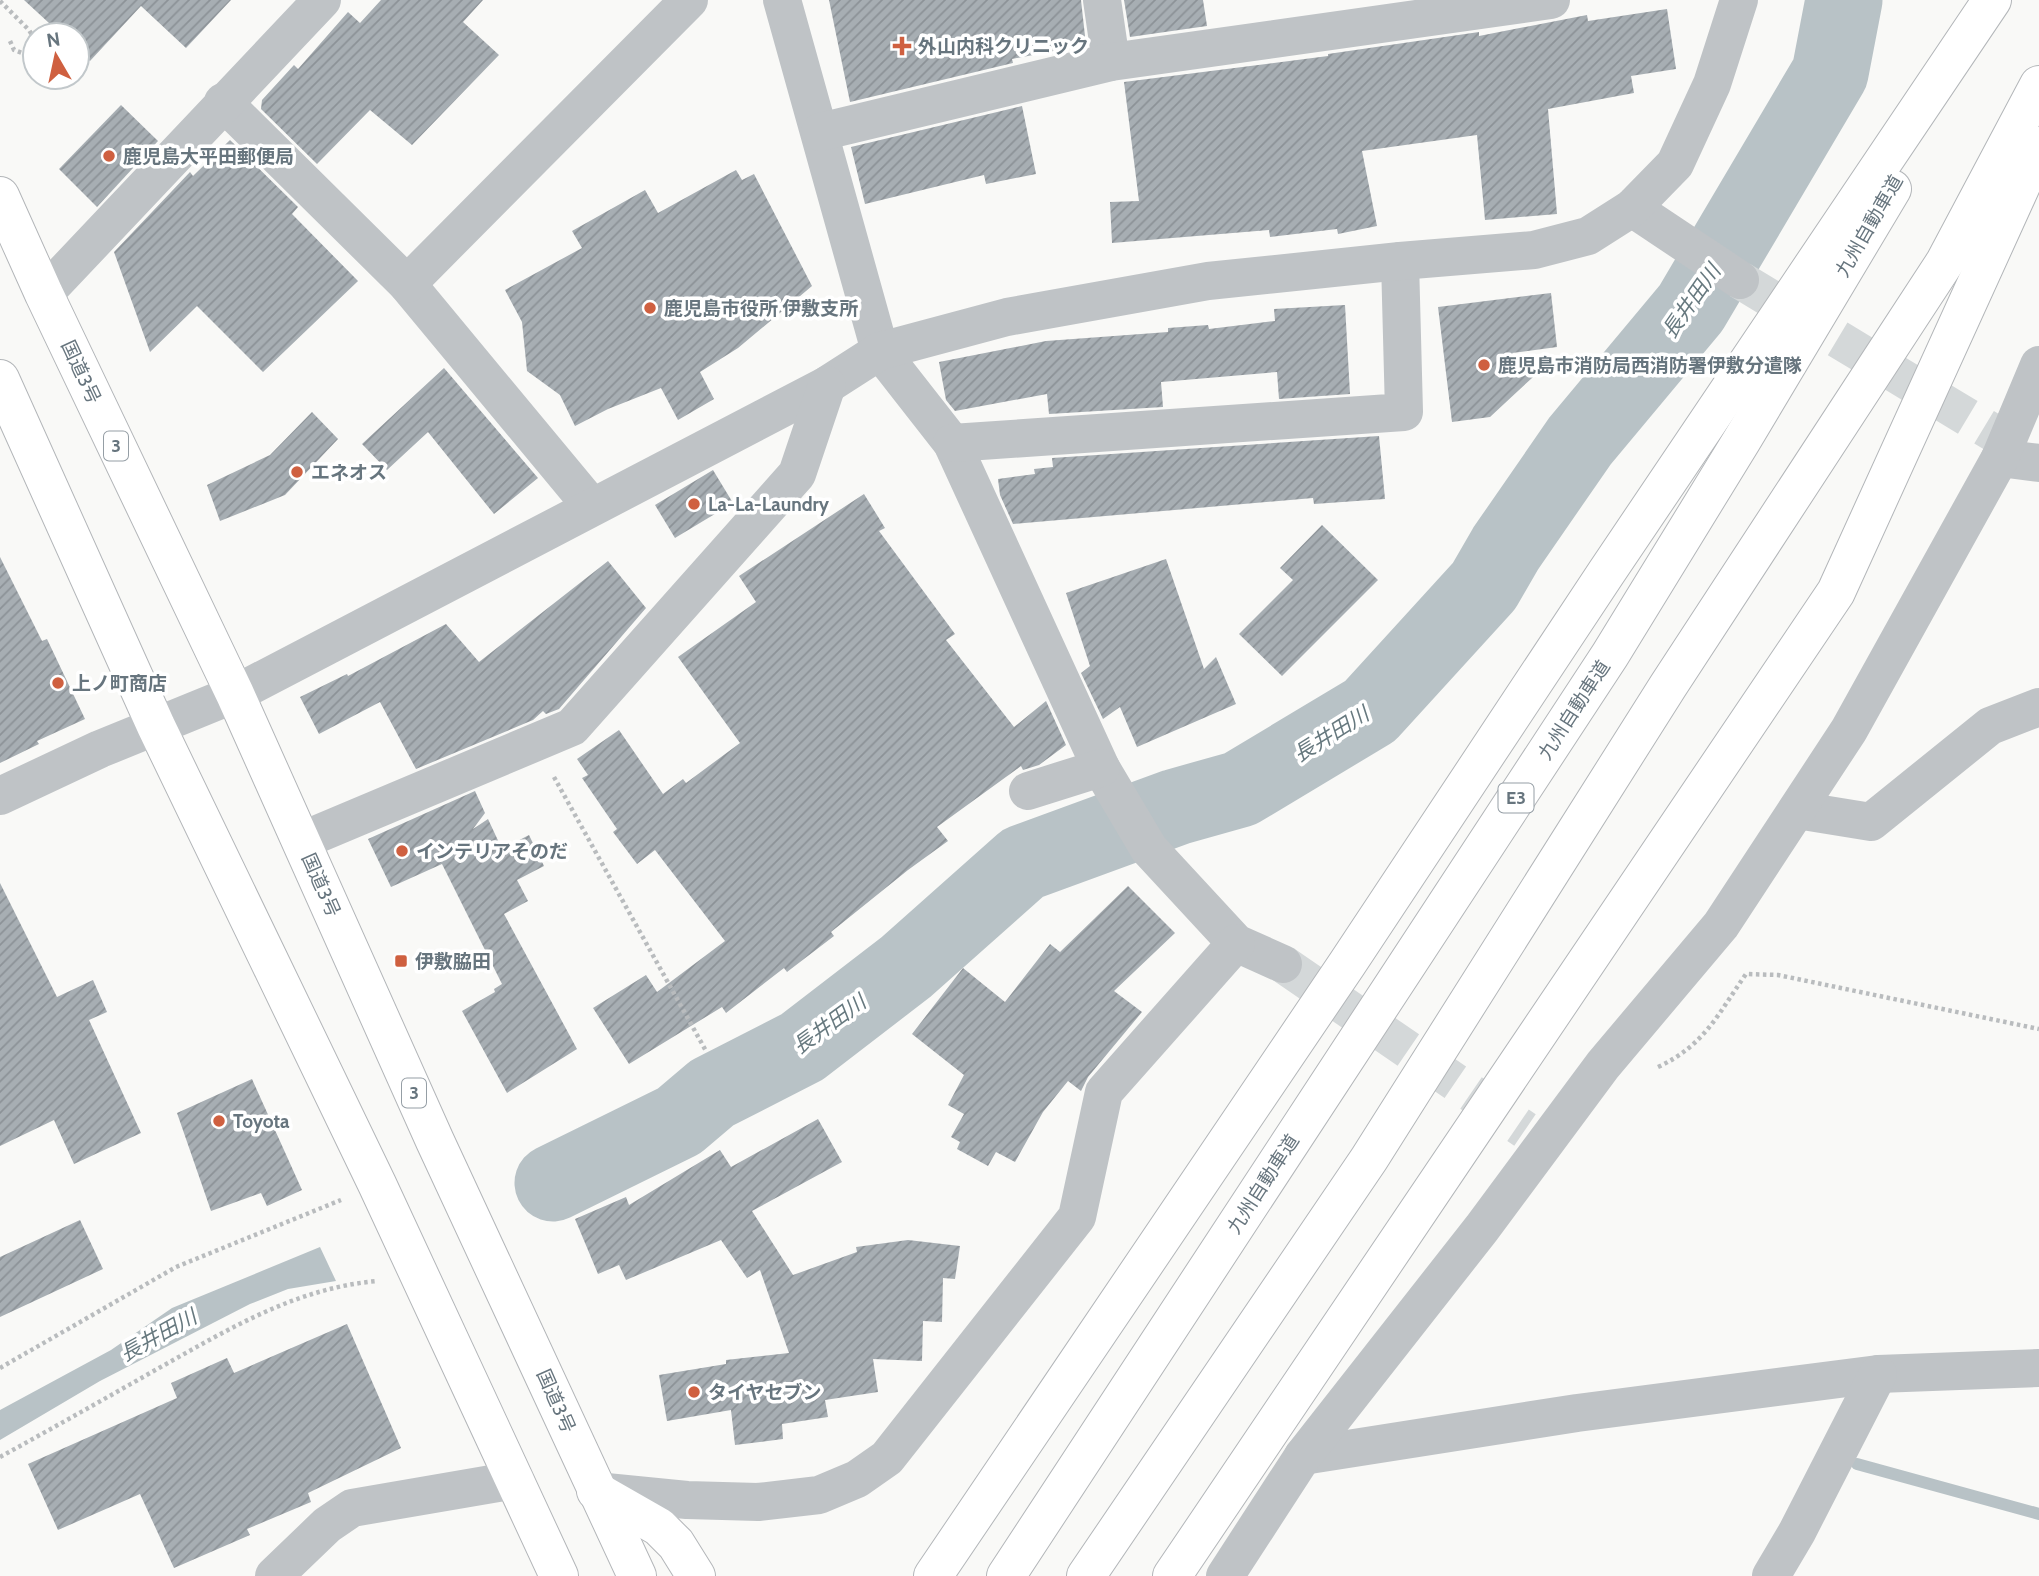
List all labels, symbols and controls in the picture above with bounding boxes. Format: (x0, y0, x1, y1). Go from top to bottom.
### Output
north arrow (21, 21, 91, 91)
text: N (45, 27, 62, 52)
place label: 外山内科クリニック (918, 35, 1089, 58)
marker: 外山内科クリニック (892, 36, 912, 56)
place label: 鹿児島大平田郵便局 (123, 145, 294, 168)
marker: 鹿児島大平田郵便局 (101, 148, 117, 164)
street label: 九州自動車道 (1831, 171, 1907, 281)
water label: 長井田川 (1657, 258, 1726, 343)
place label: 鹿児島市役所 伊敷支所 (664, 297, 858, 320)
marker: 鹿児島市役所 伊敷支所 (642, 300, 658, 316)
street label: 国道3号 (56, 337, 106, 407)
place label: 鹿児島市消防局西消防署伊敷分遣隊 (1498, 354, 1802, 377)
marker: 鹿児島市消防局西消防署伊敷分遣隊 (1476, 357, 1492, 373)
road number: 3 (104, 432, 128, 461)
place label: エネオス (311, 461, 387, 484)
marker: エネオス (289, 464, 305, 480)
place label: La-La-Laundry (708, 493, 830, 516)
marker: La-La-Laundry (686, 496, 702, 512)
street label: 九州自動車道 (1533, 656, 1615, 764)
place label: 上ノ町商店 (72, 672, 167, 695)
marker: 上ノ町商店 (50, 675, 66, 691)
water label: 長井田川 (1289, 700, 1375, 767)
road number: E3 (1498, 784, 1534, 812)
place label: インテリアそのだ (416, 840, 568, 863)
marker: インテリアそのだ (394, 843, 410, 859)
street label: 国道3号 (297, 850, 345, 920)
place label: 伊敷脇田 (415, 950, 491, 973)
marker: 伊敷脇田 (393, 953, 409, 969)
water label: 長井田川 (788, 988, 872, 1059)
road number: 3 (402, 1078, 426, 1108)
place label: Toyota (233, 1110, 290, 1133)
marker: Toyota (211, 1113, 227, 1129)
street label: 九州自動車道 (1222, 1130, 1304, 1238)
water label: 長井田川 (115, 1303, 203, 1366)
street label: 国道3号 (532, 1366, 580, 1436)
place label: タイヤセブン (708, 1381, 821, 1404)
marker: タイヤセブン (686, 1384, 702, 1400)

